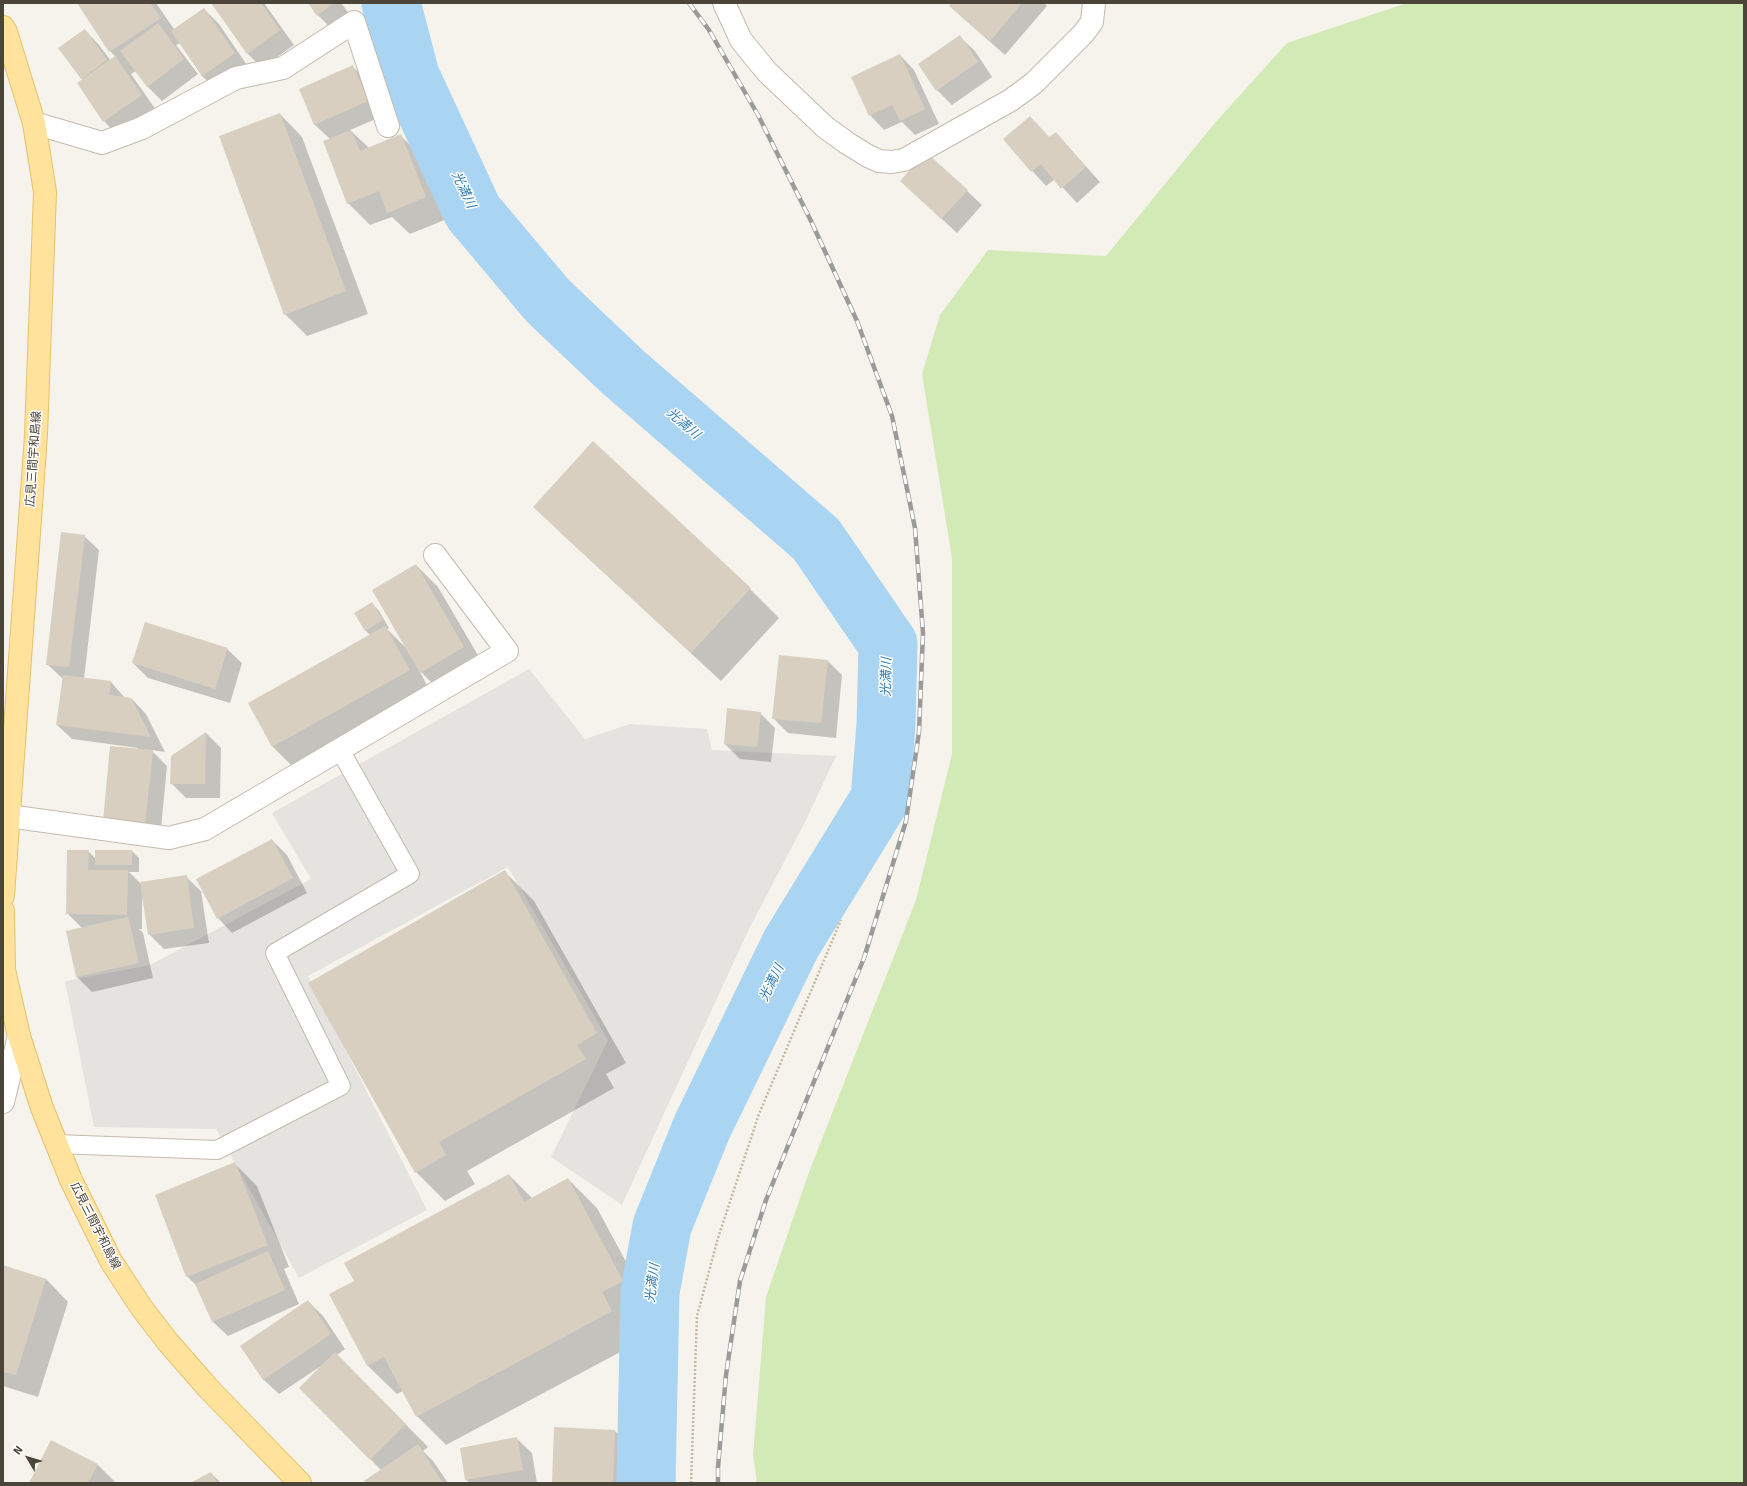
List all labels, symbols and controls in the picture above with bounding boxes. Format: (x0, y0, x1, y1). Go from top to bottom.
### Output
water label: 光満川 (448, 169, 478, 211)
water label: 光満川 (663, 405, 703, 443)
street label: 広見三間宇和島線 (23, 411, 45, 507)
water label: 光満川 (879, 657, 895, 697)
water label: 光満川 (756, 962, 788, 1004)
street label: 広見三間宇和島線 (67, 1180, 123, 1272)
water label: 光満川 (643, 1263, 663, 1303)
north arrow (8, 1438, 48, 1478)
text: N (11, 1443, 26, 1457)

